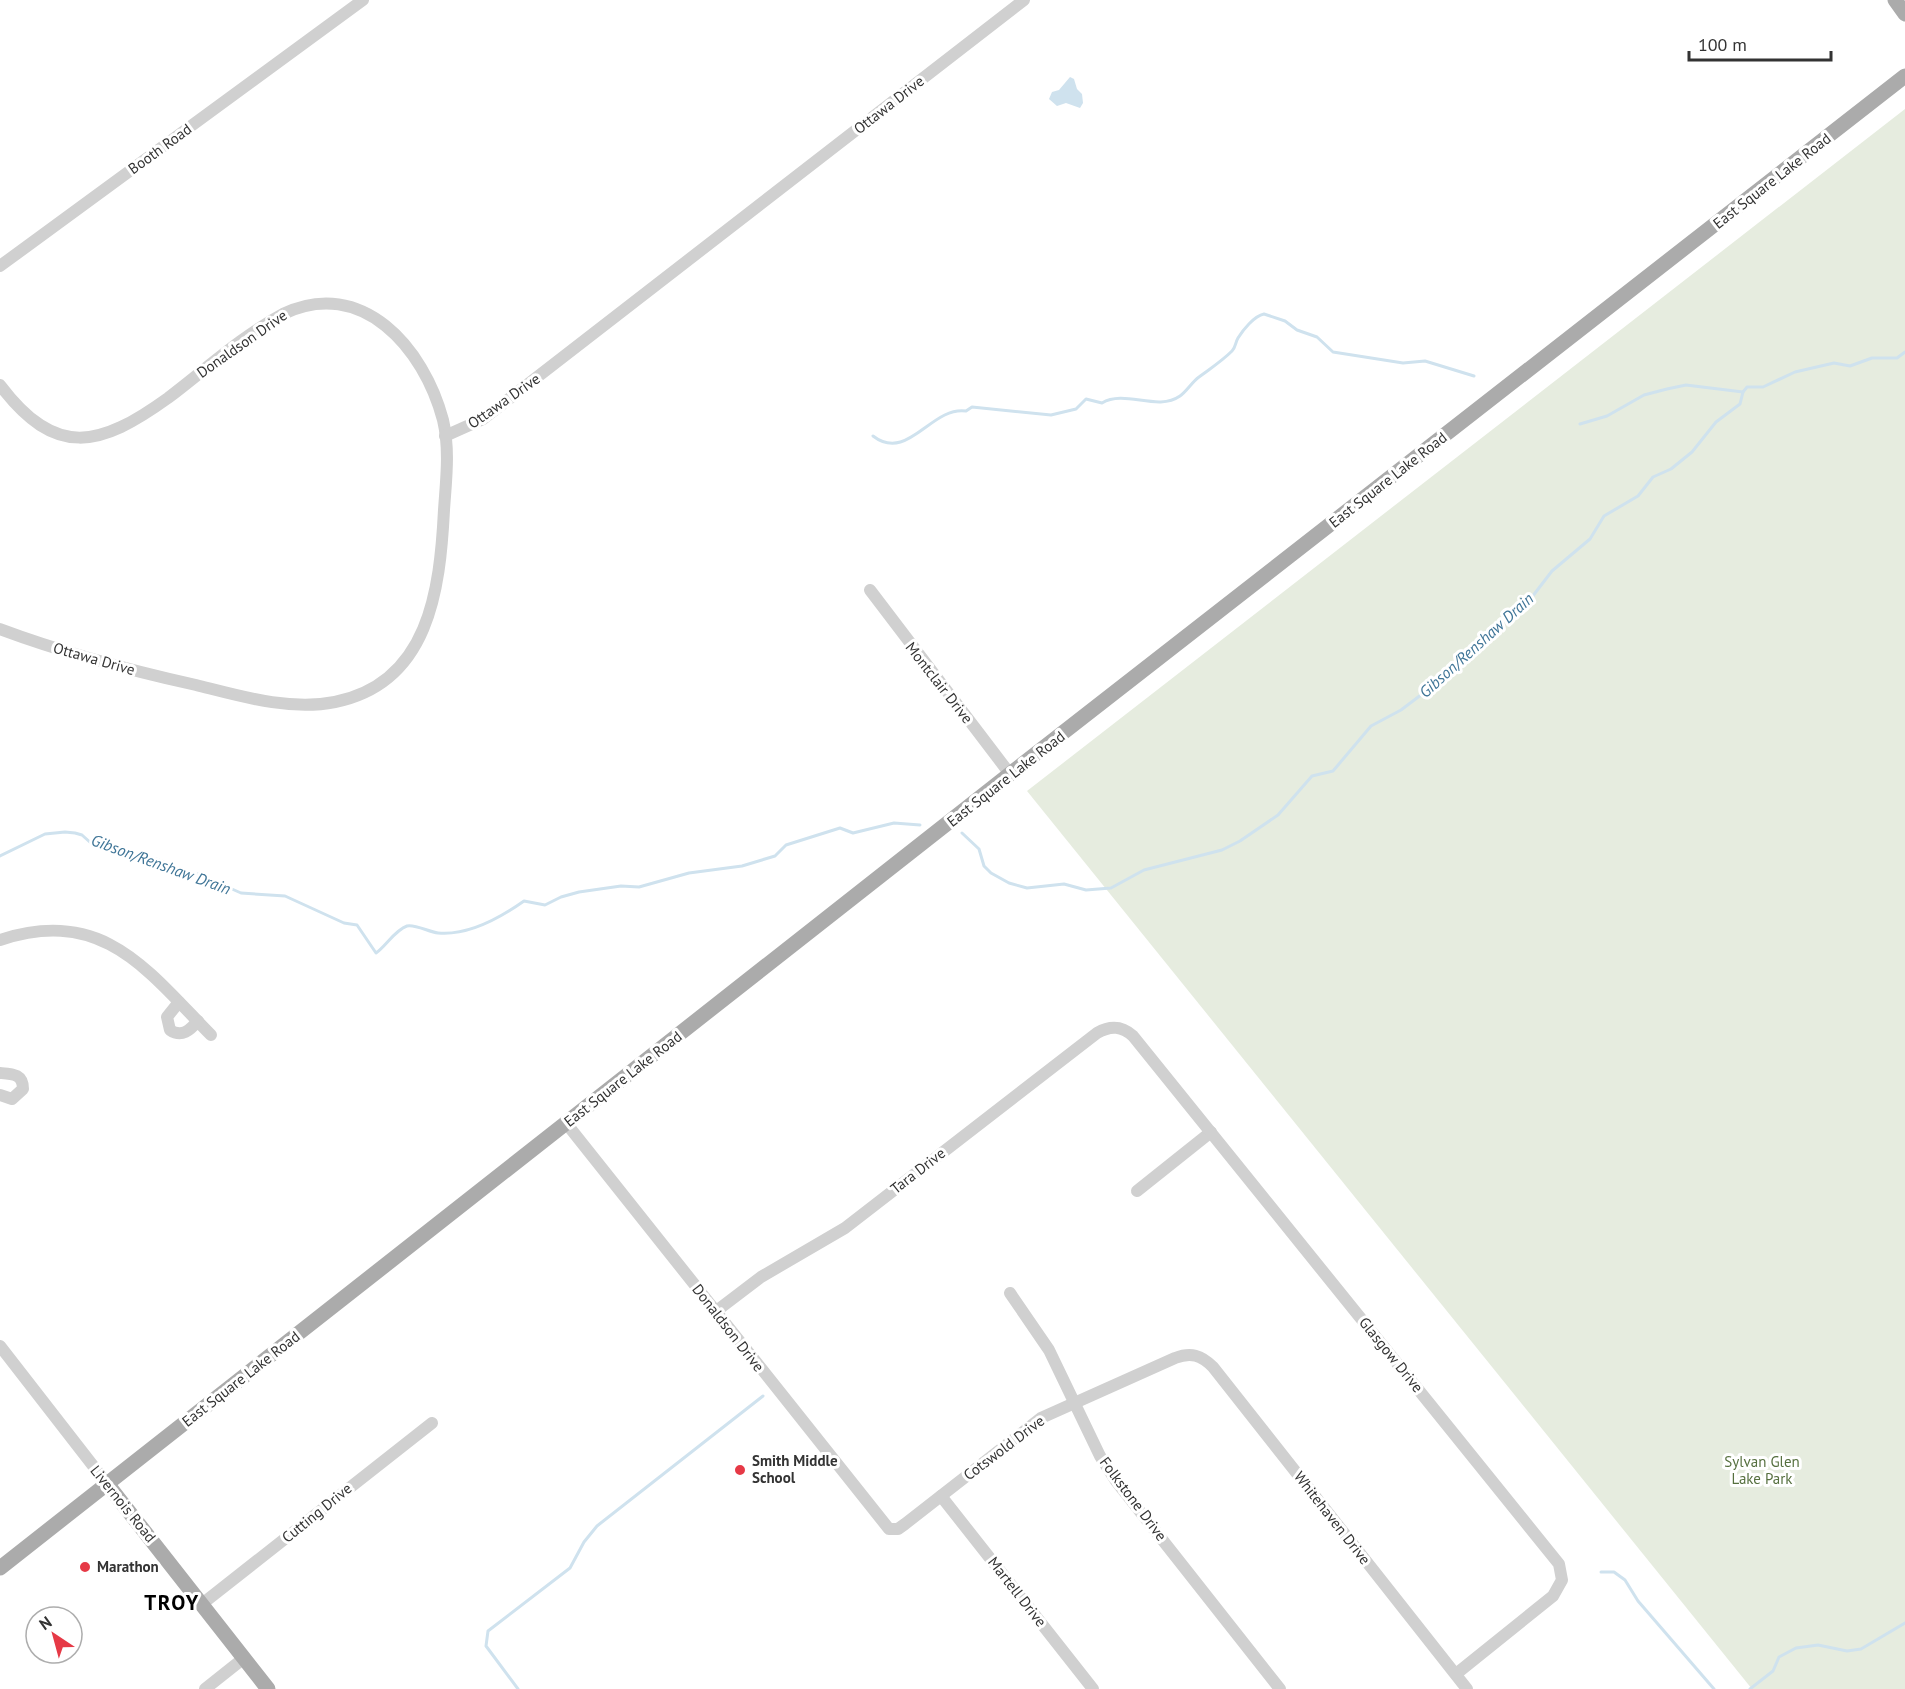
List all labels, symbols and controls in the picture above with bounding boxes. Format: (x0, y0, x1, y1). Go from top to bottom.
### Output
scale bar (1689, 24, 1832, 62)
text: 100 m (1698, 33, 1747, 56)
street label: Ottawa Drive (850, 71, 928, 138)
street label: Booth Road (124, 119, 195, 178)
street label: East Square Lake Road (1709, 129, 1834, 233)
street label: Donaldson Drive (193, 305, 291, 382)
street label: Ottawa Drive (464, 369, 544, 432)
street label: East Square Lake Road (1325, 428, 1450, 532)
water label: Gibson/Renshaw Drain (1415, 588, 1537, 702)
street label: Ottawa Drive (51, 638, 137, 679)
street label: Montclair Drive (902, 638, 977, 727)
street label: East Square Lake Road (943, 727, 1068, 831)
water label: Gibson/Renshaw Drain (89, 829, 233, 899)
street label: East Square Lake Road (560, 1027, 685, 1131)
street label: Tara Drive (886, 1143, 949, 1198)
street label: Donaldson Drive (688, 1280, 769, 1375)
street label: Glasgow Drive (1355, 1313, 1428, 1396)
street label: East Square Lake Road (178, 1327, 303, 1431)
street label: Cotswold Drive (959, 1411, 1048, 1484)
place label: Smith Middle School (752, 1451, 838, 1487)
park label: Sylvan Glen Lake Park (1724, 1452, 1800, 1488)
street label: Folkstone Drive (1096, 1453, 1171, 1544)
street label: Livernois Road (86, 1461, 160, 1546)
marker: Smith Middle School (733, 1463, 747, 1477)
street label: Whitehaven Drive (1290, 1467, 1375, 1568)
street label: Cutting Drive (278, 1479, 355, 1547)
street label: Martell Drive (984, 1553, 1051, 1631)
place label: Marathon (97, 1557, 159, 1576)
marker: Marathon (78, 1560, 92, 1574)
district label: TROY (144, 1589, 200, 1616)
north arrow (24, 1605, 84, 1665)
text: N (35, 1612, 55, 1634)

